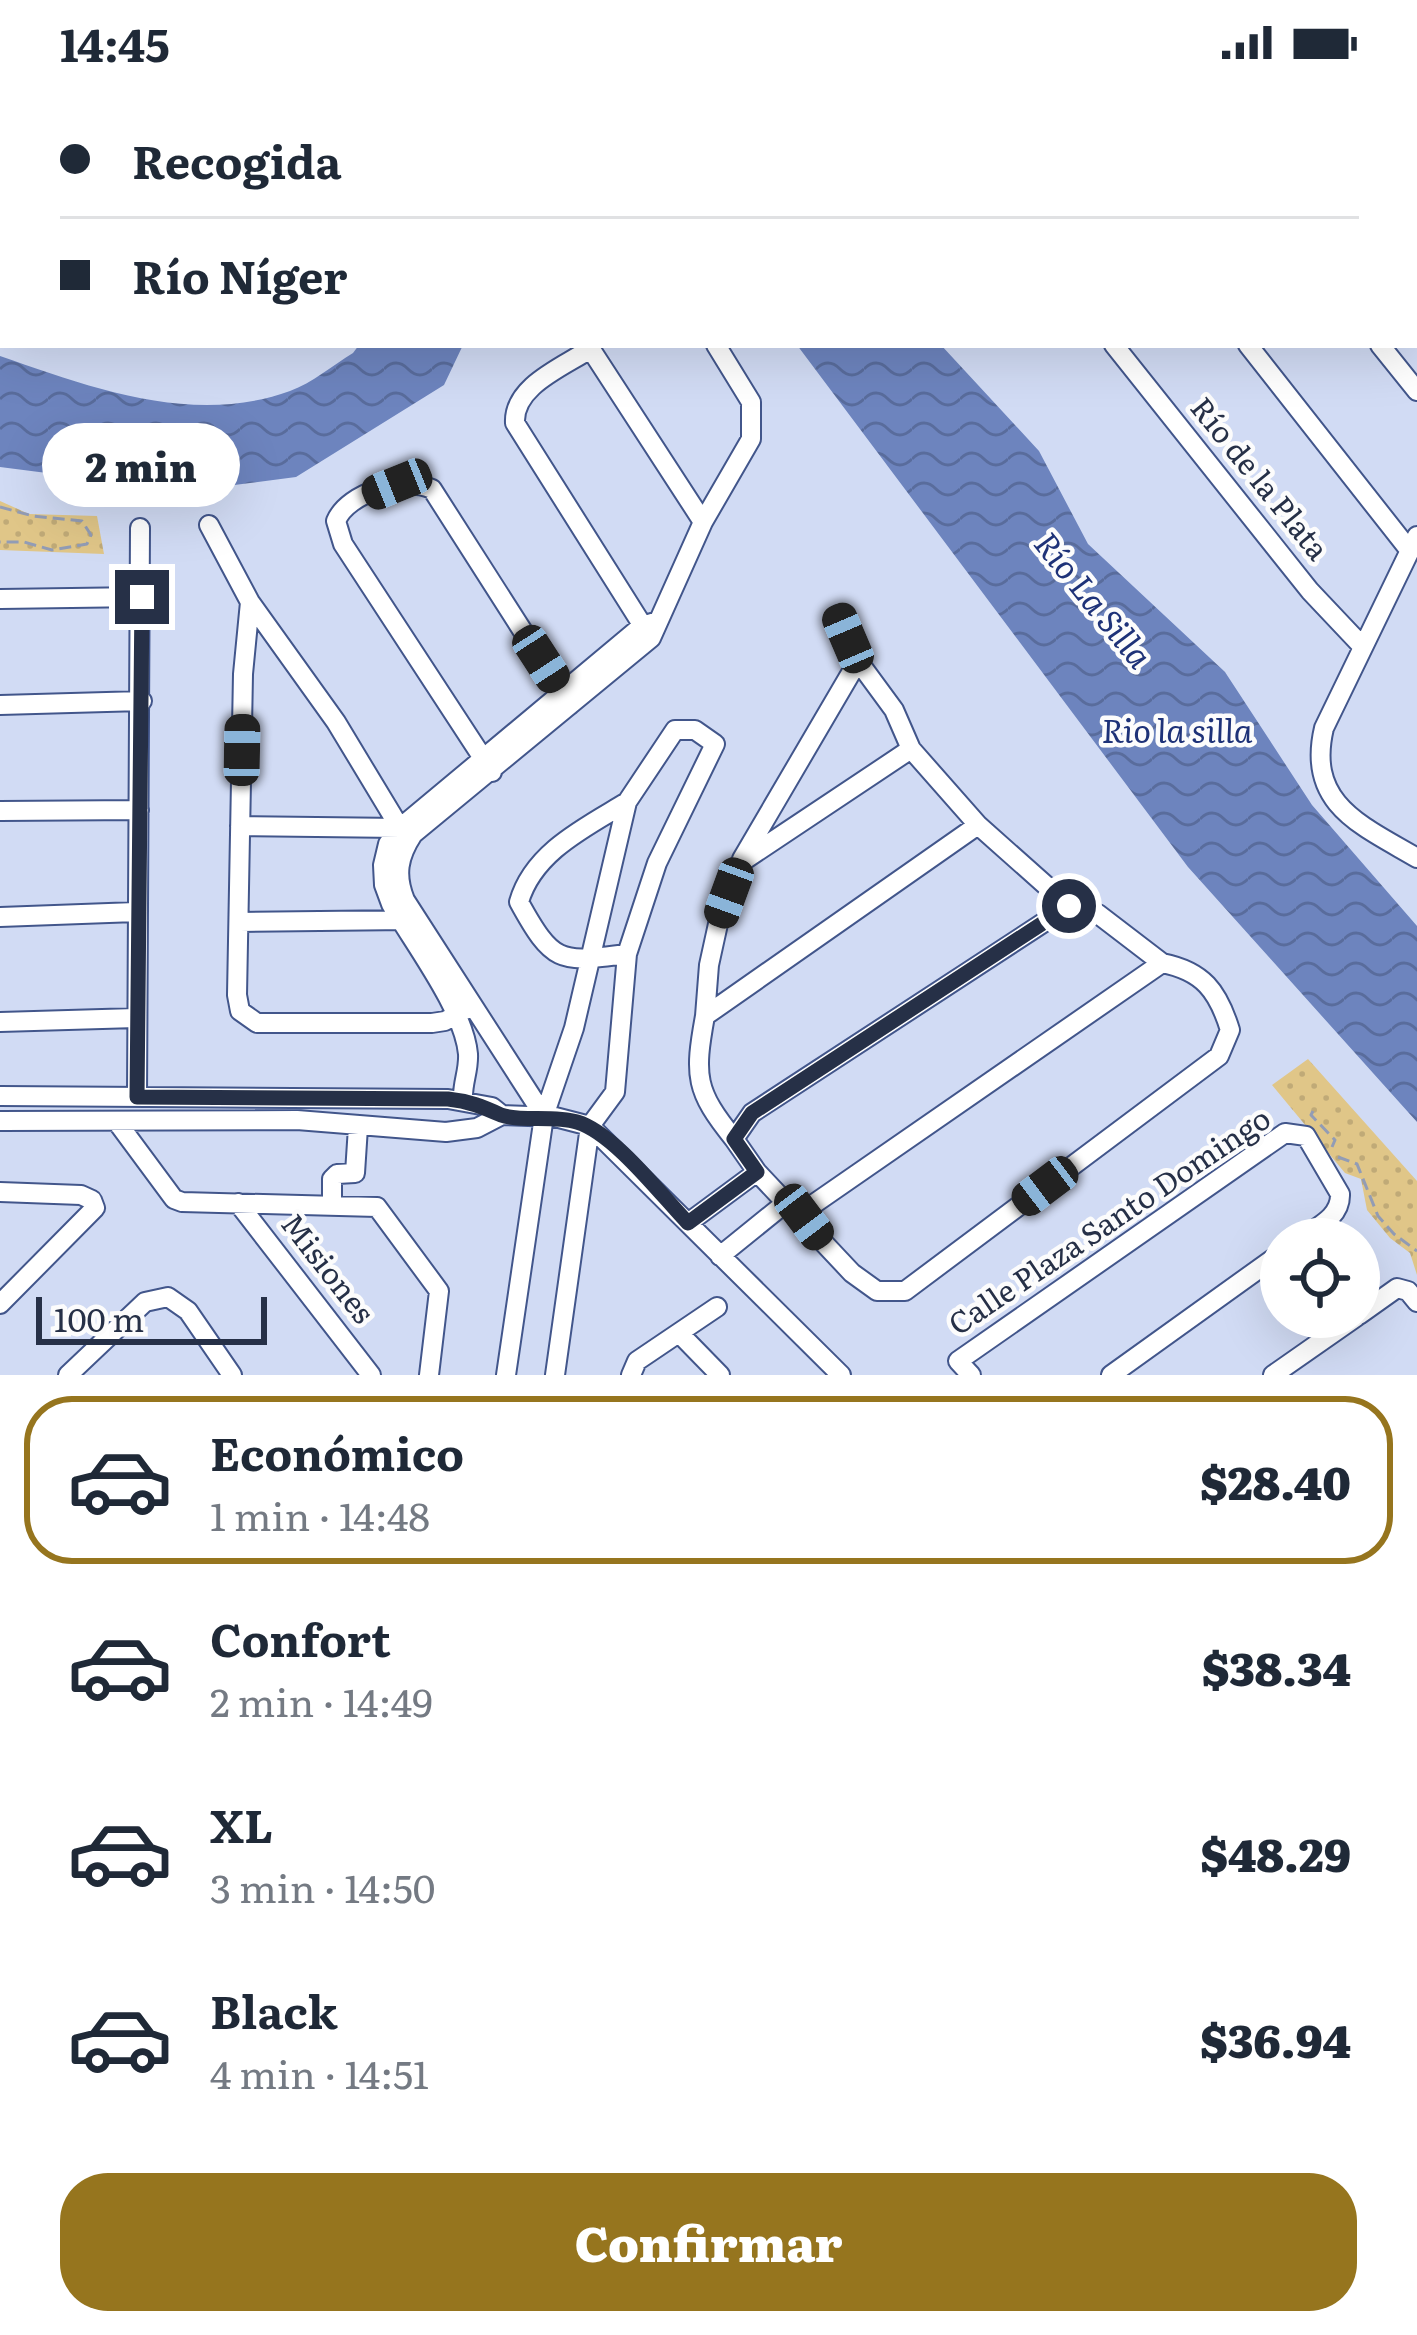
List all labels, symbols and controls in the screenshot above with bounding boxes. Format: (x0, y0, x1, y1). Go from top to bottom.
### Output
text: 14:45 (60, 9, 170, 76)
text: Recogida (132, 126, 342, 193)
text: Río Níger (132, 241, 347, 308)
street label: Río de la Plata (1182, 386, 1341, 569)
callout: 2 min (43, 423, 241, 507)
text: 2 min (85, 436, 197, 494)
car (357, 454, 437, 514)
water label: Río La Silla (1025, 520, 1165, 677)
route end (115, 570, 169, 624)
car (817, 598, 879, 678)
car (506, 619, 576, 699)
water label: Rio la silla (1101, 704, 1253, 753)
car (223, 714, 261, 786)
car (700, 853, 758, 933)
route start (1042, 879, 1096, 933)
street label: Calle Plaza Santo Domingo (938, 1095, 1278, 1344)
car (1005, 1150, 1085, 1222)
car (768, 1177, 840, 1257)
street label: Misiones (272, 1203, 386, 1332)
map controls (1260, 1218, 1380, 1338)
button: locate (1260, 1218, 1380, 1338)
scale bar (36, 1291, 267, 1344)
text: 100 m (54, 1293, 144, 1342)
text: Económico (210, 1418, 464, 1485)
icon: car (66, 1426, 174, 1534)
text: $28.40 (1200, 1447, 1351, 1514)
text: 1 min · 14:48 (210, 1485, 430, 1543)
text: Confort (210, 1604, 391, 1671)
icon: car (66, 1612, 174, 1720)
text: $38.34 (1202, 1633, 1351, 1700)
text: 2 min · 14:49 (210, 1671, 433, 1729)
text: XL (210, 1790, 273, 1857)
icon: car (66, 1798, 174, 1906)
text: $48.29 (1200, 1819, 1351, 1886)
text: 3 min · 14:50 (210, 1857, 435, 1915)
text: Black (210, 1976, 338, 2043)
icon: car (66, 1984, 174, 2092)
text: $36.94 (1200, 2005, 1351, 2072)
text: 4 min · 14:51 (210, 2043, 429, 2101)
button: Confirmar (60, 2173, 1357, 2311)

